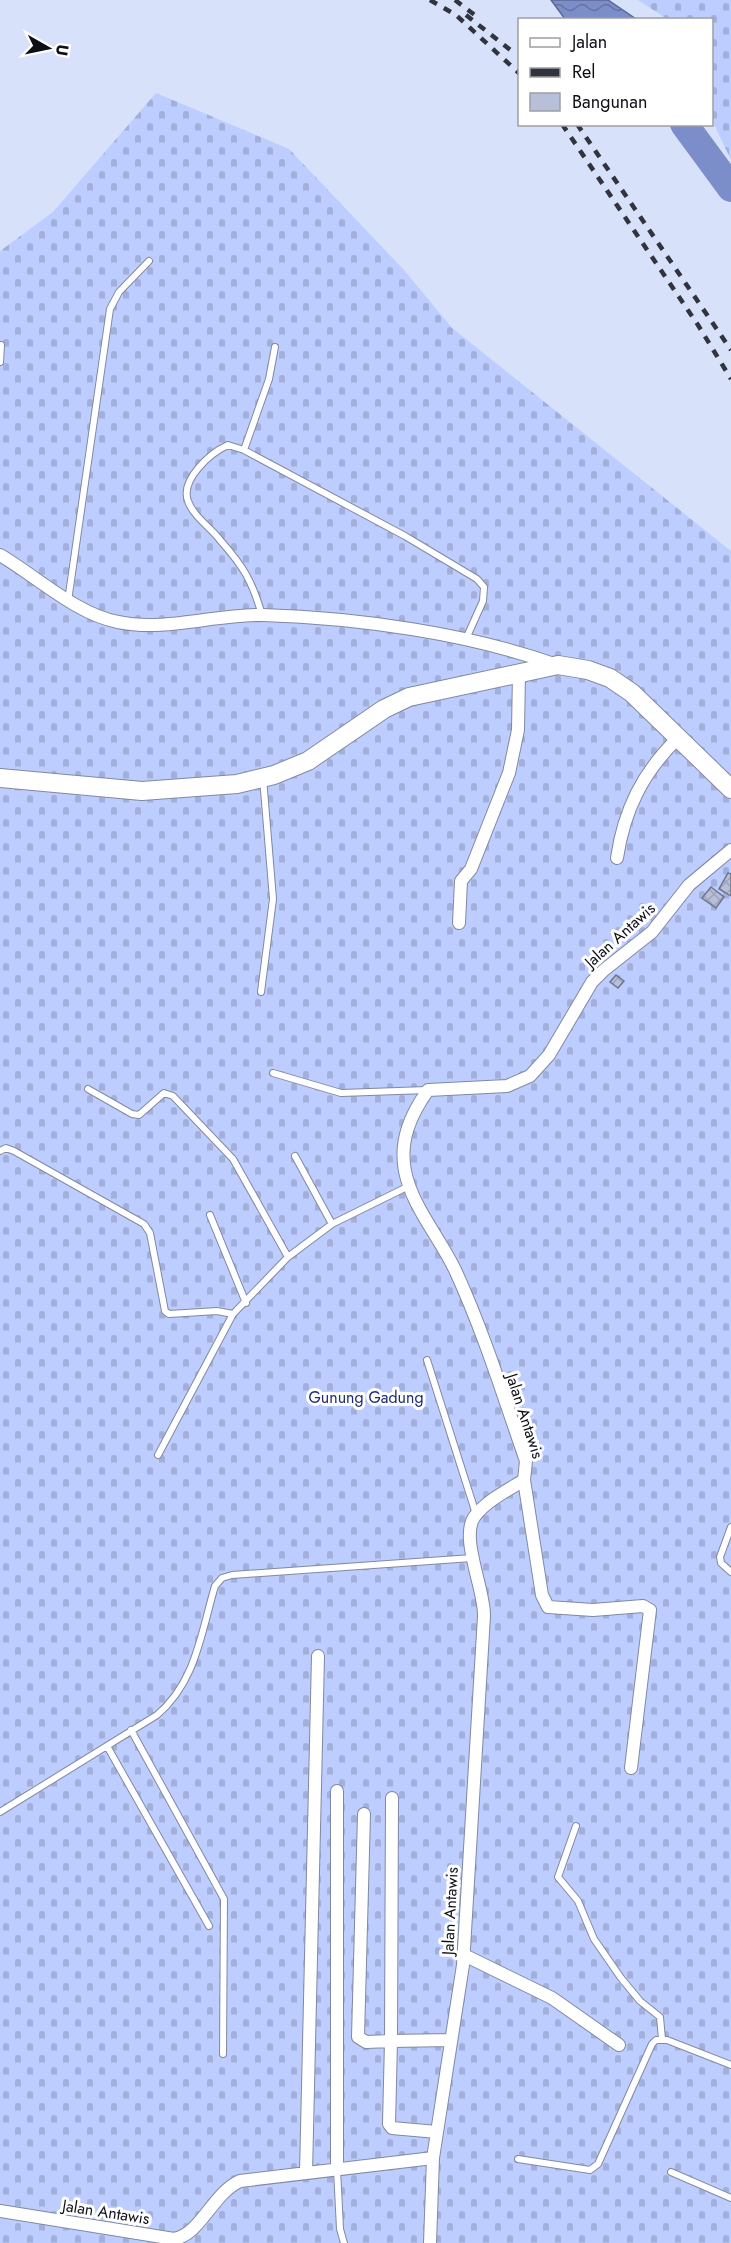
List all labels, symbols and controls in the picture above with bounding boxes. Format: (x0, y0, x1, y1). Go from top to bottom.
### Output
north arrow (18, 18, 78, 78)
legend (518, 18, 713, 126)
text: Jalan (570, 29, 607, 55)
text: U (50, 43, 75, 58)
text: Rel (572, 59, 596, 85)
text: Bangunan (572, 89, 647, 115)
street label: Jalan Antawis (578, 897, 660, 974)
street label: Jalan Antawis (500, 1369, 550, 1461)
park label: Gunung Gadung (308, 1386, 424, 1409)
street label: Jalan Antawis (436, 1866, 464, 1958)
street label: Jalan Antawis (59, 2193, 151, 2230)

